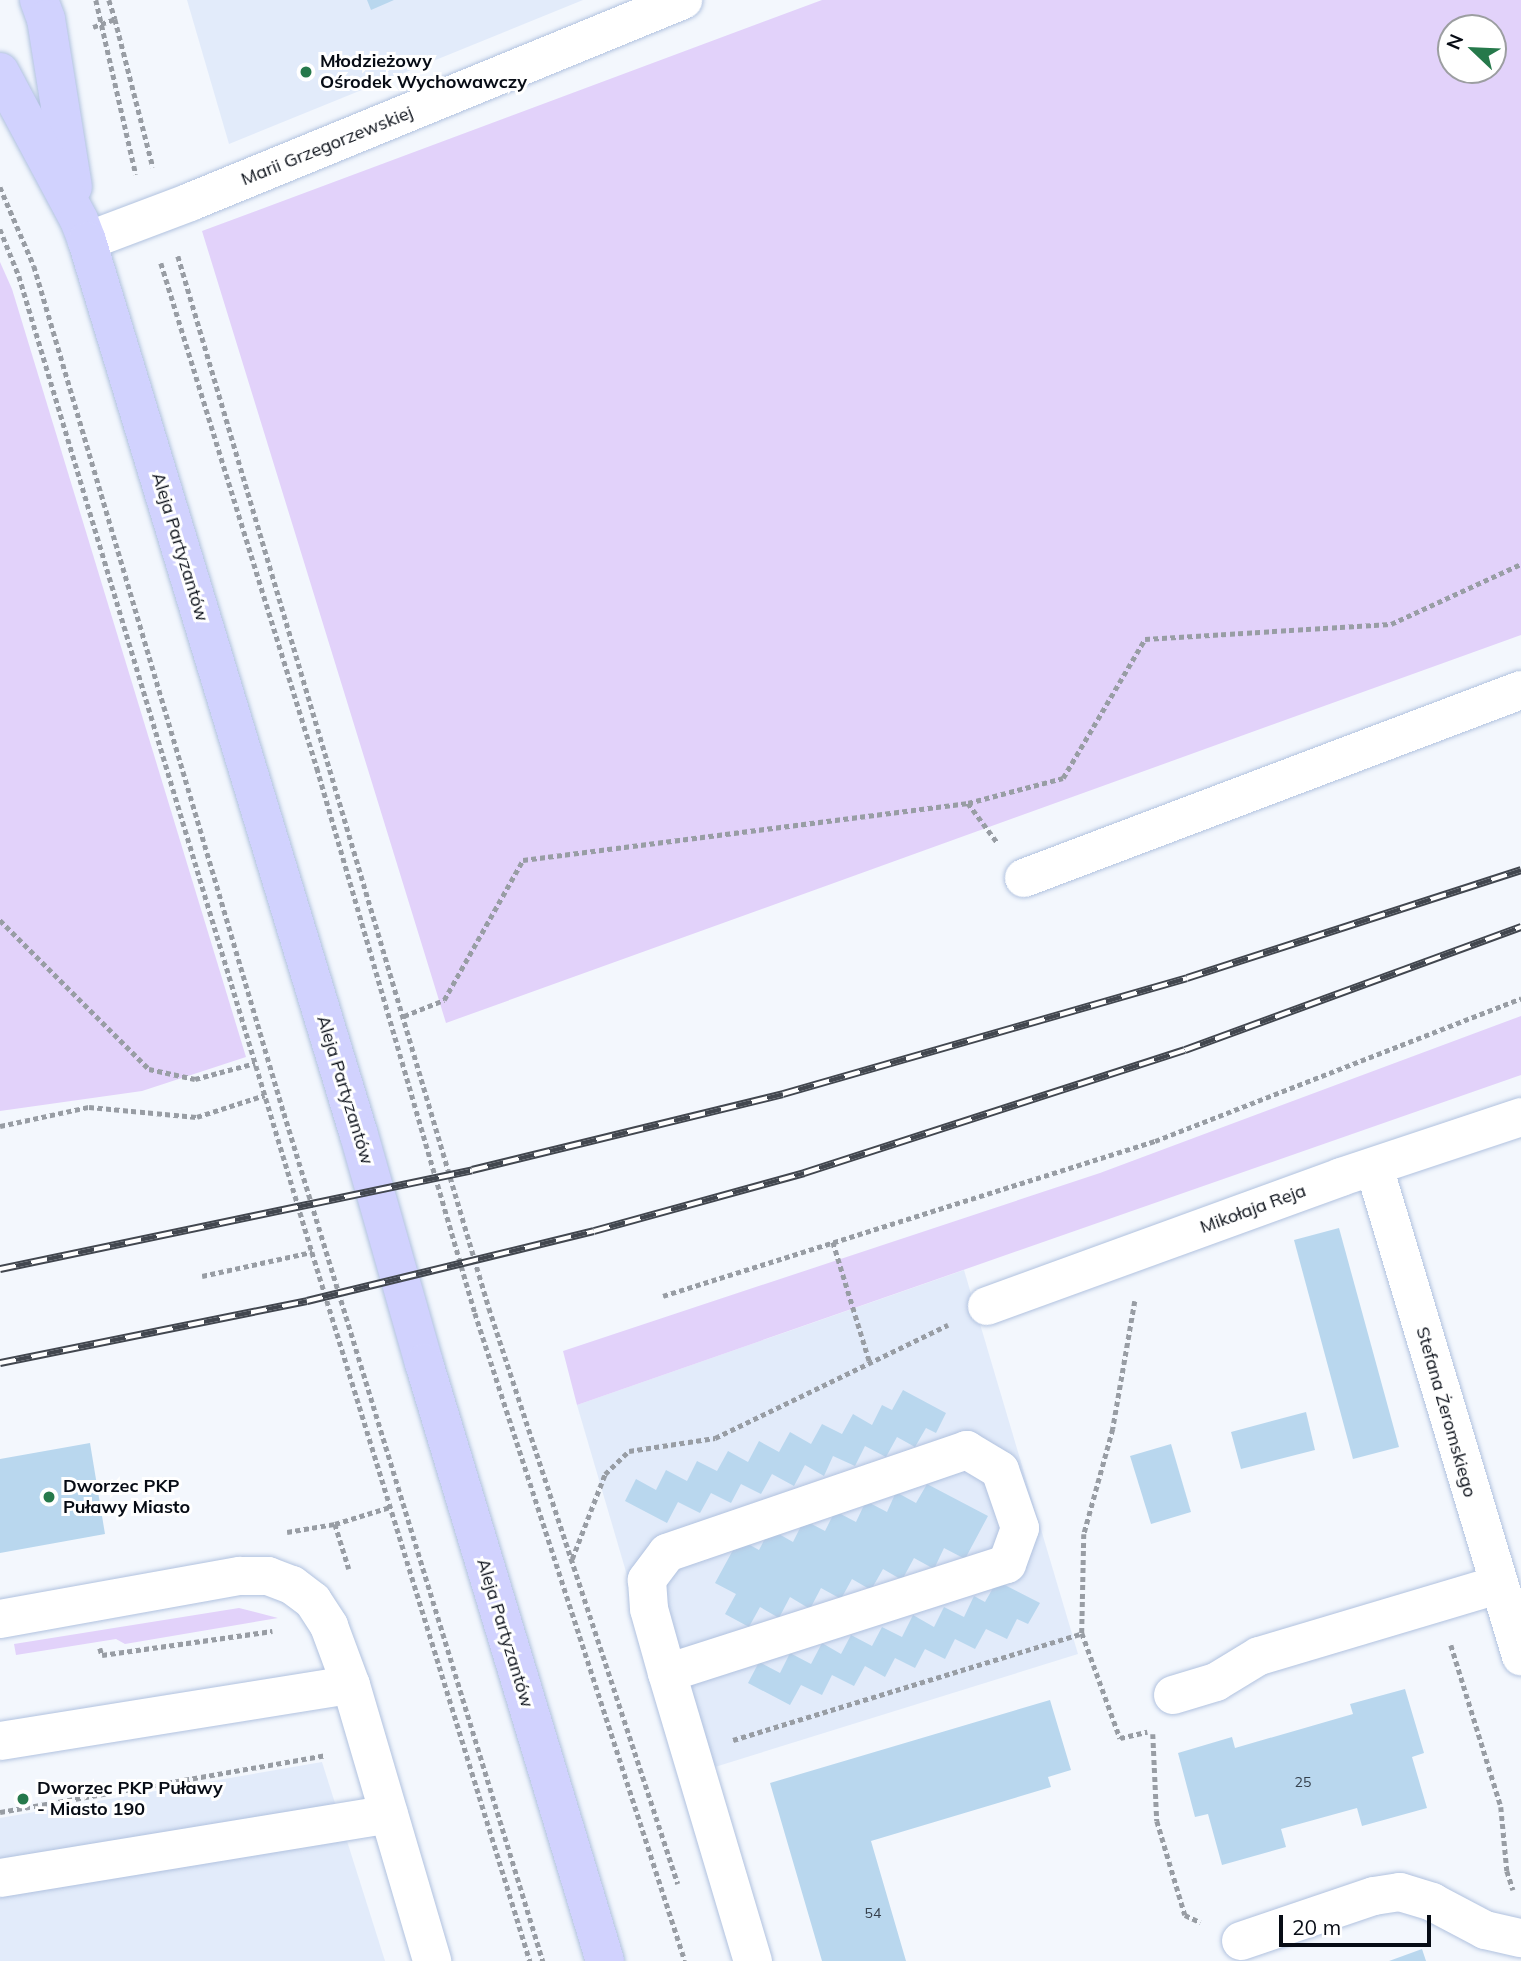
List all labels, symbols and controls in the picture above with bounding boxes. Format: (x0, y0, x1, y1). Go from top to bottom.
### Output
north arrow (1437, 14, 1507, 84)
text: N (1441, 30, 1468, 53)
place label: Młodzieżowy Ośrodek Wychowawczy (320, 51, 527, 94)
marker: Młodzieżowy Ośrodek Wychowawczy (298, 64, 314, 80)
street label: Marii Grzegorzewskiej (238, 102, 416, 190)
street label: Aleja Partyzantów (147, 470, 213, 624)
street label: Aleja Partyzantów (312, 1013, 378, 1167)
street label: Mikołaja Reja (1197, 1180, 1309, 1238)
street label: Stefana Żeromskiego (1411, 1324, 1481, 1500)
place label: Dworzec PKP Puławy Miasto (63, 1476, 190, 1518)
marker: Dworzec PKP Puławy Miasto (41, 1489, 57, 1505)
street label: Aleja Partyzantów (472, 1556, 538, 1710)
house number: 25 (1295, 1774, 1311, 1790)
place label: Dworzec PKP Puławy - Miasto 190 (37, 1778, 223, 1820)
marker: Dworzec PKP Puławy - Miasto 190 (15, 1791, 31, 1807)
scale bar (1283, 1902, 1435, 1946)
house number: 54 (865, 1905, 881, 1921)
text: 20 m (1292, 1914, 1341, 1940)

